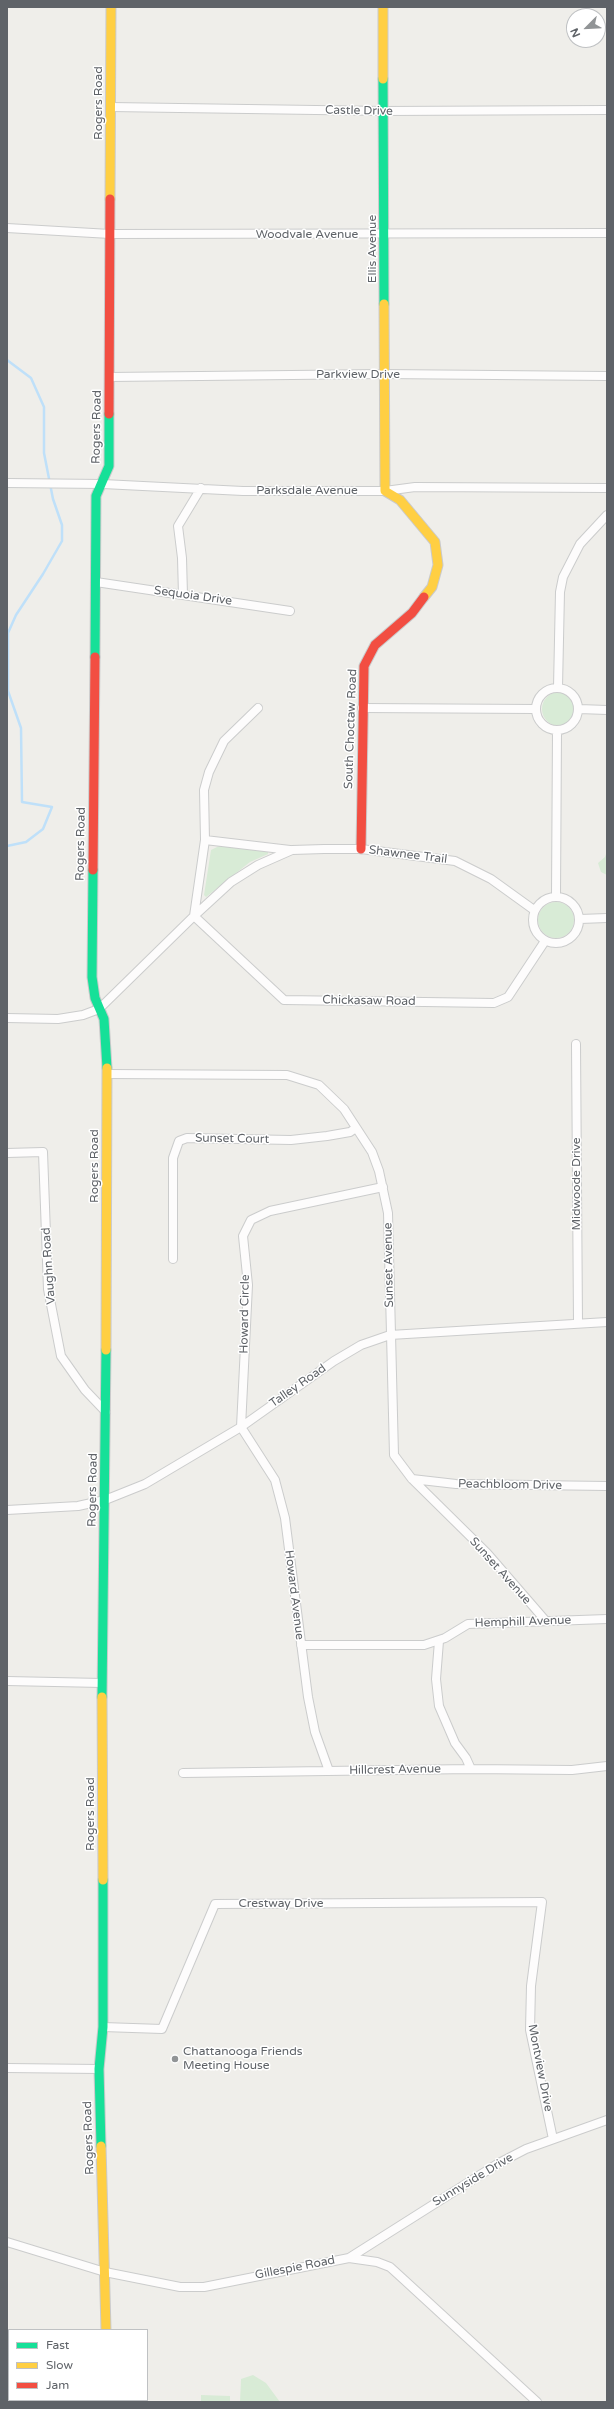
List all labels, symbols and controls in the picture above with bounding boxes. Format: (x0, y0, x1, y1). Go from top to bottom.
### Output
north arrow (566, 8, 606, 48)
text: N (568, 26, 583, 39)
street label: Rogers Road (92, 66, 106, 140)
street label: Castle Drive (325, 103, 393, 119)
street label: Ellis Avenue (366, 215, 380, 283)
street label: Woodvale Avenue (256, 228, 358, 242)
street label: Parkview Drive (316, 368, 400, 382)
street label: Rogers Road (89, 390, 105, 464)
street label: Parksdale Avenue (256, 484, 358, 498)
street label: Sequoia Drive (153, 583, 233, 609)
street label: South Choctaw Road (342, 669, 360, 789)
street label: Rogers Road (73, 807, 89, 881)
street label: Shawnee Trail (368, 843, 448, 867)
street label: Chickasaw Road (322, 993, 416, 1009)
street label: Rogers Road (88, 1129, 102, 1203)
street label: Sunset Court (195, 1131, 269, 1147)
street label: Midwoode Drive (570, 1137, 584, 1231)
street label: Sunset Avenue (381, 1222, 397, 1308)
street label: Vaughn Road (39, 1227, 59, 1305)
street label: Howard Circle (237, 1274, 253, 1354)
street label: Talley Road (267, 1361, 329, 1411)
street label: Rogers Road (85, 1453, 101, 1527)
street label: Peachbloom Drive (458, 1477, 562, 1493)
street label: Sunset Avenue (466, 1535, 534, 1607)
street label: Howard Avenue (281, 1549, 307, 1641)
street label: Hemphill Avenue (474, 1613, 572, 1631)
street label: Hillcrest Avenue (349, 1762, 441, 1778)
street label: Rogers Road (84, 1777, 98, 1851)
street label: Crestway Drive (239, 1897, 323, 1911)
street label: Montview Drive (524, 2023, 556, 2113)
place label: Chattanooga Friends Meeting House (183, 2045, 302, 2073)
marker: Chattanooga Friends Meeting House (170, 2054, 180, 2064)
street label: Rogers Road (81, 2101, 97, 2175)
street label: Sunnyside Drive (430, 2150, 516, 2210)
street label: Gillespie Road (254, 2253, 336, 2283)
legend (8, 2329, 148, 2401)
text: Fast (46, 2338, 69, 2352)
text: Slow (46, 2358, 73, 2372)
text: Jam (46, 2378, 69, 2392)

